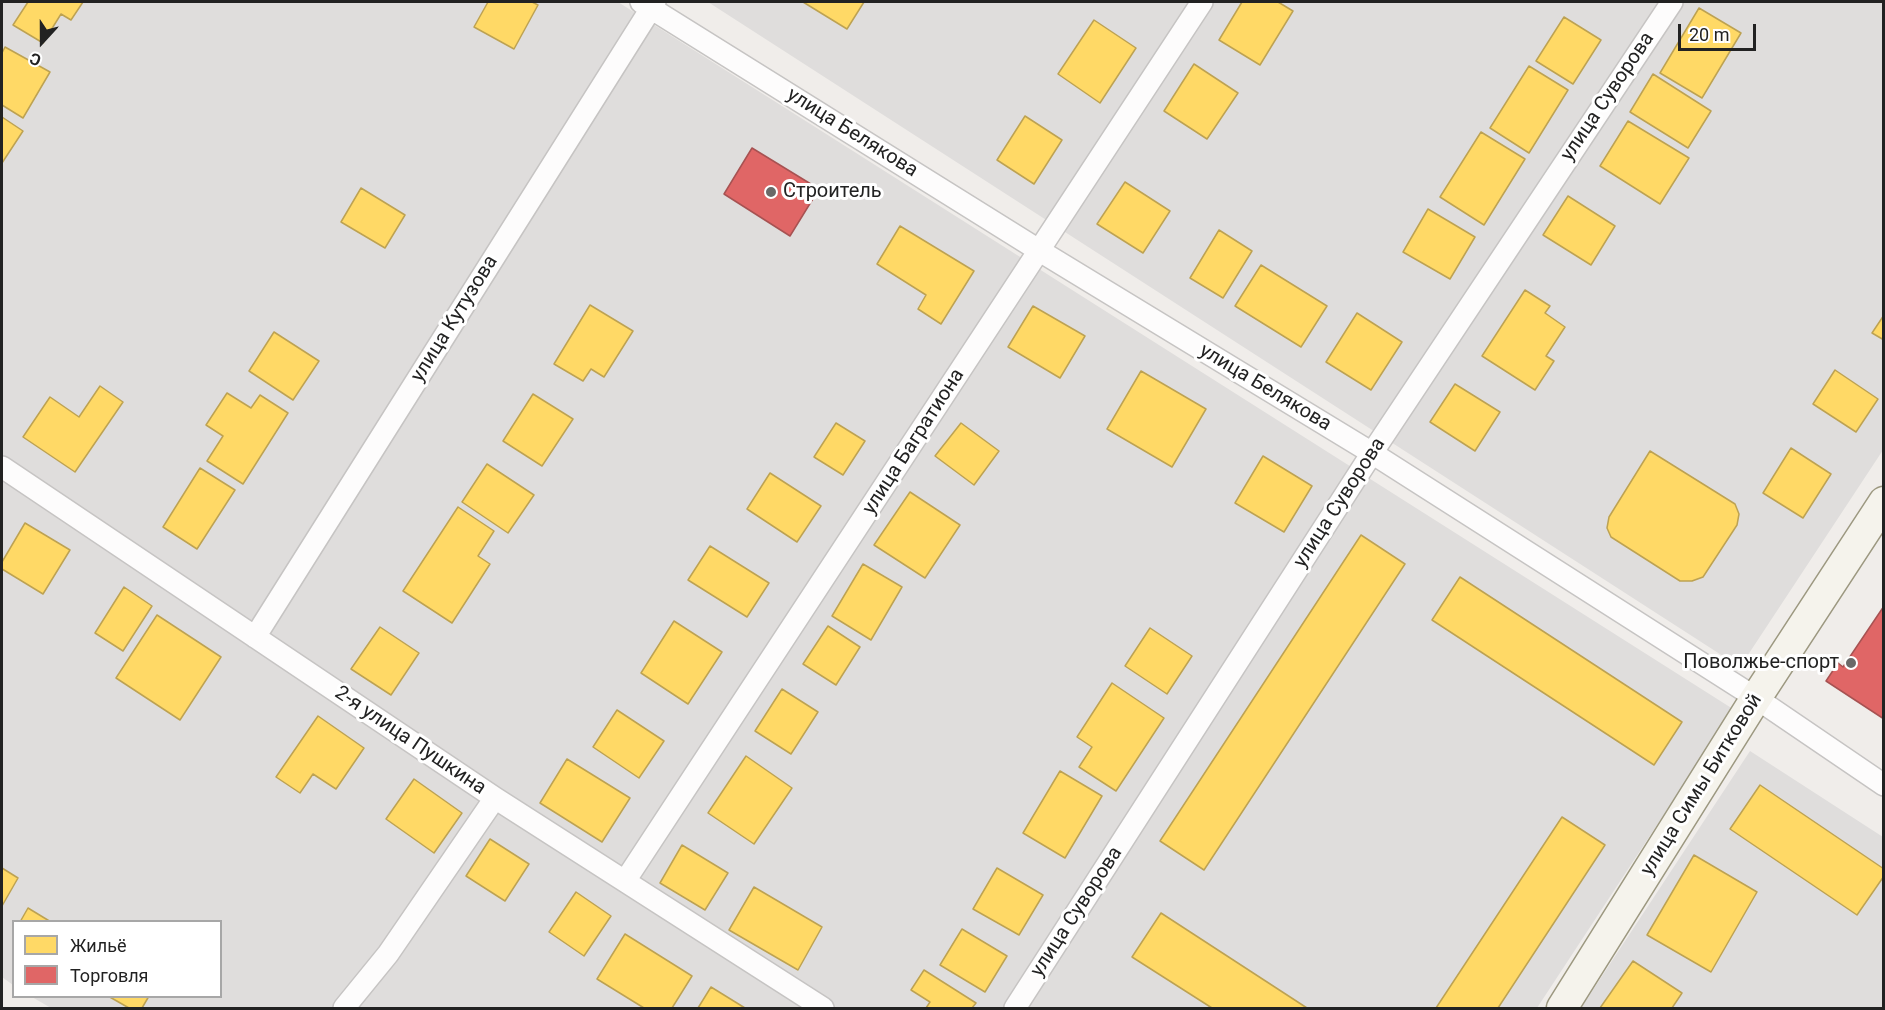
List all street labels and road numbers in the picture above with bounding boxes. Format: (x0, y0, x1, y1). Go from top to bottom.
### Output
street label: улица Суворова (1556, 28, 1660, 166)
street label: улица Белякова (782, 83, 922, 183)
street label: улица Кутузова (406, 251, 504, 387)
street label: улица Белякова (1195, 339, 1335, 437)
street label: улица Багратиона (858, 365, 970, 519)
street label: улица Суворова (1289, 434, 1391, 572)
street label: 2-я улица Пушкина (330, 681, 490, 801)
street label: улица Симы Битковой (1636, 690, 1768, 880)
street label: улица Суворова (1026, 843, 1128, 981)

